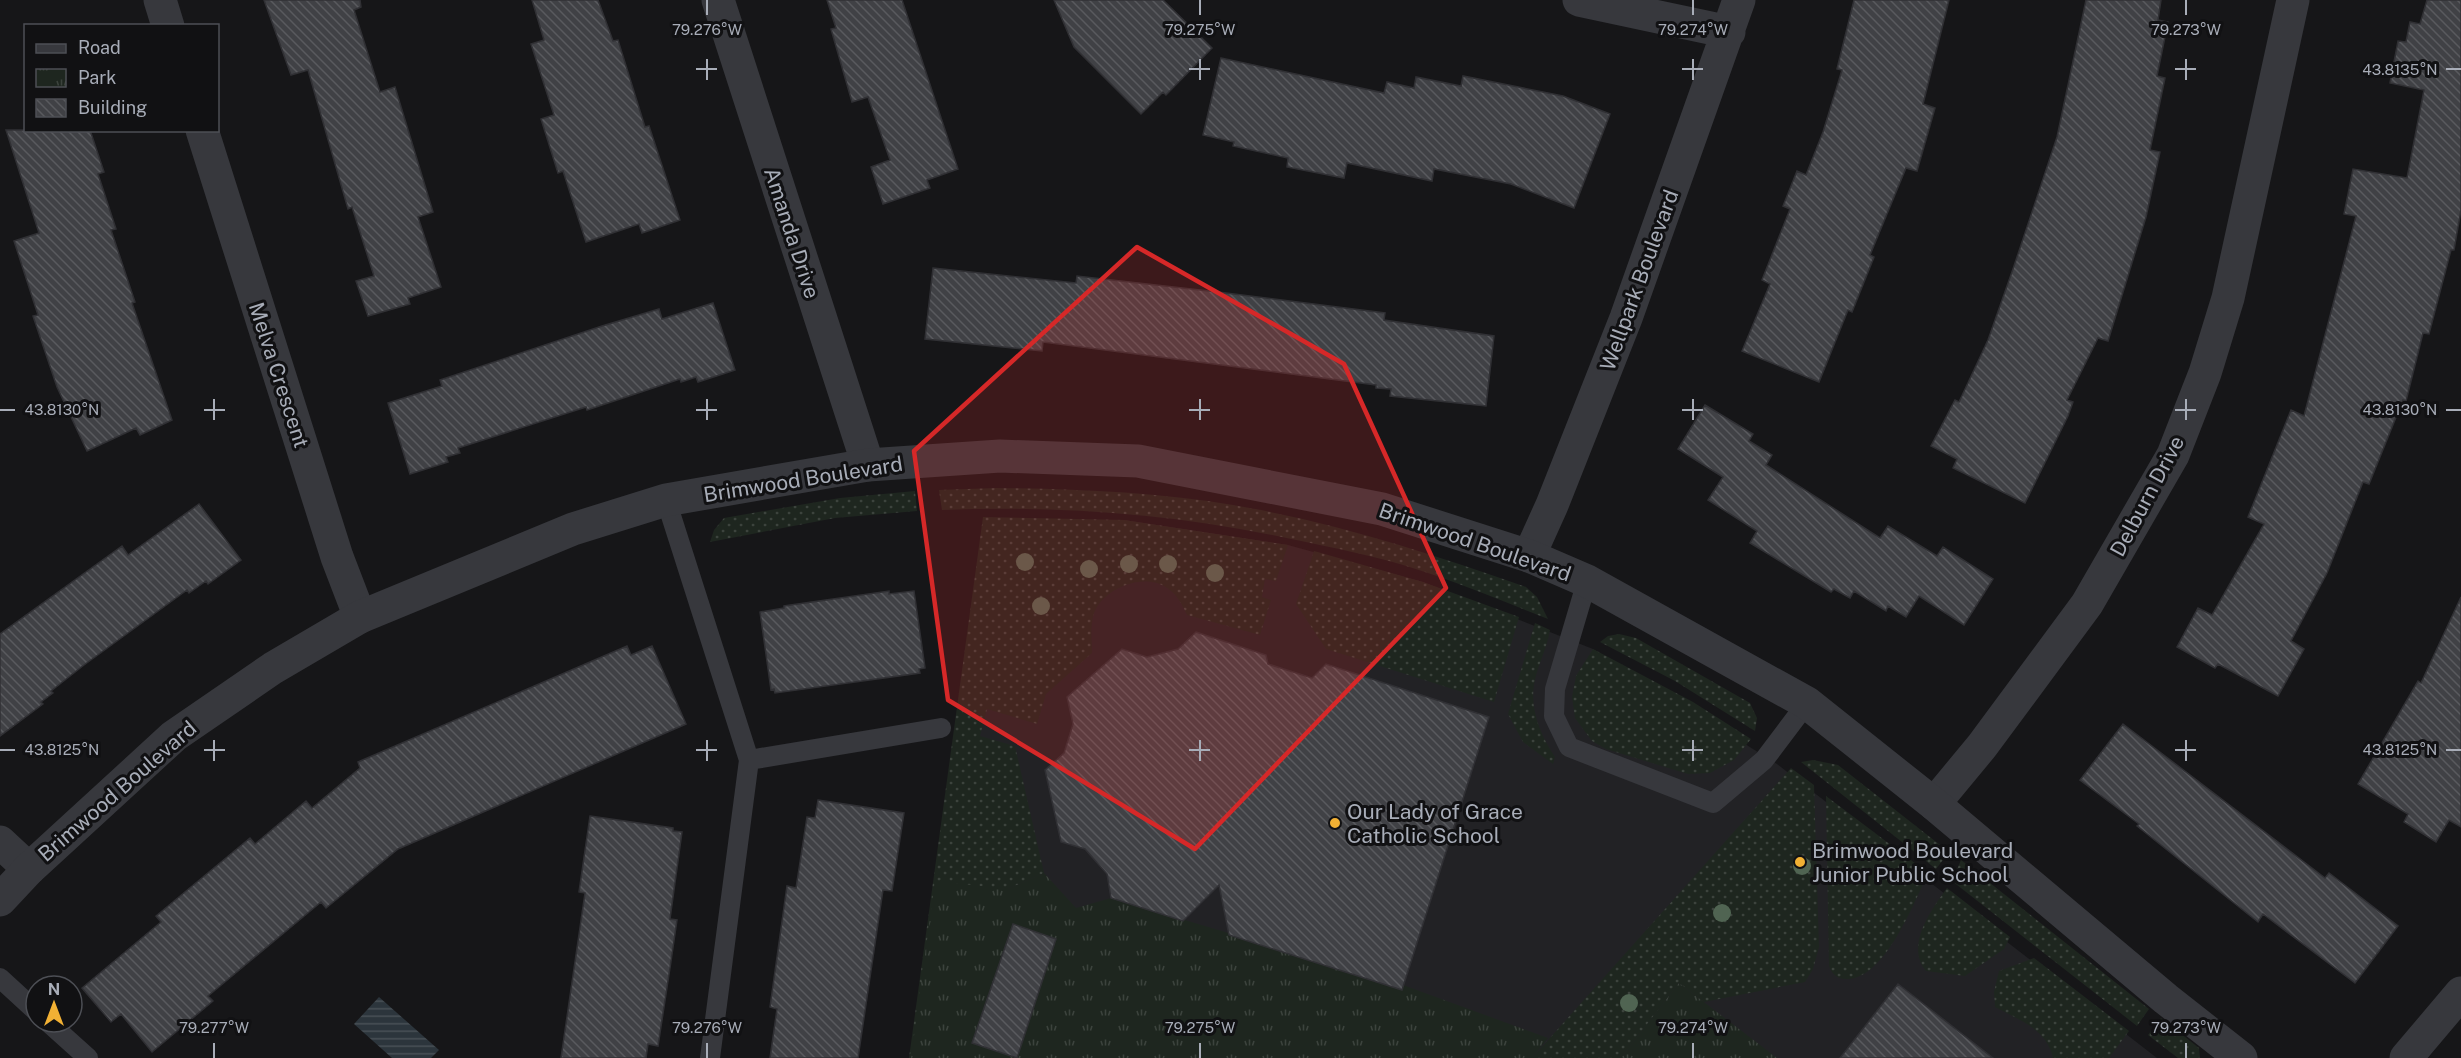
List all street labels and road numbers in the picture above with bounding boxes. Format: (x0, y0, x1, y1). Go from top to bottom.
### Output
street label: Amanda Drive (759, 164, 825, 302)
street label: Wellpark Boulevard (1595, 186, 1683, 374)
street label: Melva Crescent (244, 299, 314, 451)
street label: Delburn Drive (2105, 431, 2189, 561)
street label: Brimwood Boulevard (702, 451, 904, 507)
street label: Brimwood Boulevard (1376, 497, 1574, 587)
street label: Brimwood Boulevard (33, 716, 201, 866)

